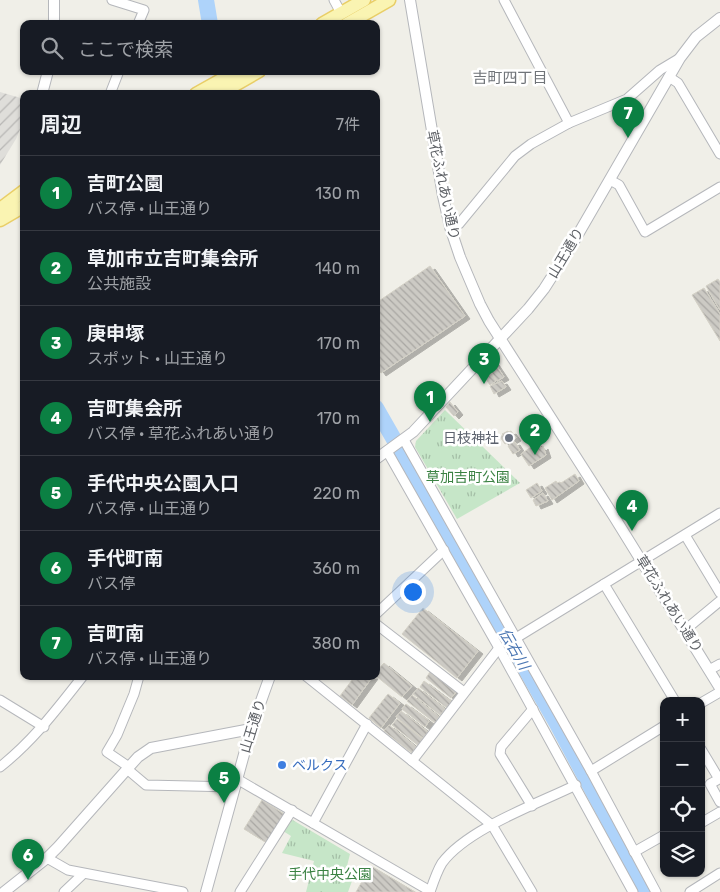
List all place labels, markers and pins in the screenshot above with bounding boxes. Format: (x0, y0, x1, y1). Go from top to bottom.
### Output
pin: 7 (612, 97, 644, 138)
pin: 3 (468, 343, 500, 384)
pin: 1 (414, 381, 446, 422)
pin: 2 (519, 414, 551, 455)
place label: 日枝神社 (443, 430, 499, 447)
marker: 日枝神社 (503, 432, 515, 444)
pin: 4 (616, 490, 648, 531)
place label: ベルクス (292, 757, 348, 774)
marker: ベルクス (276, 759, 288, 771)
pin: 5 (208, 762, 240, 803)
pin: 6 (12, 839, 44, 880)

